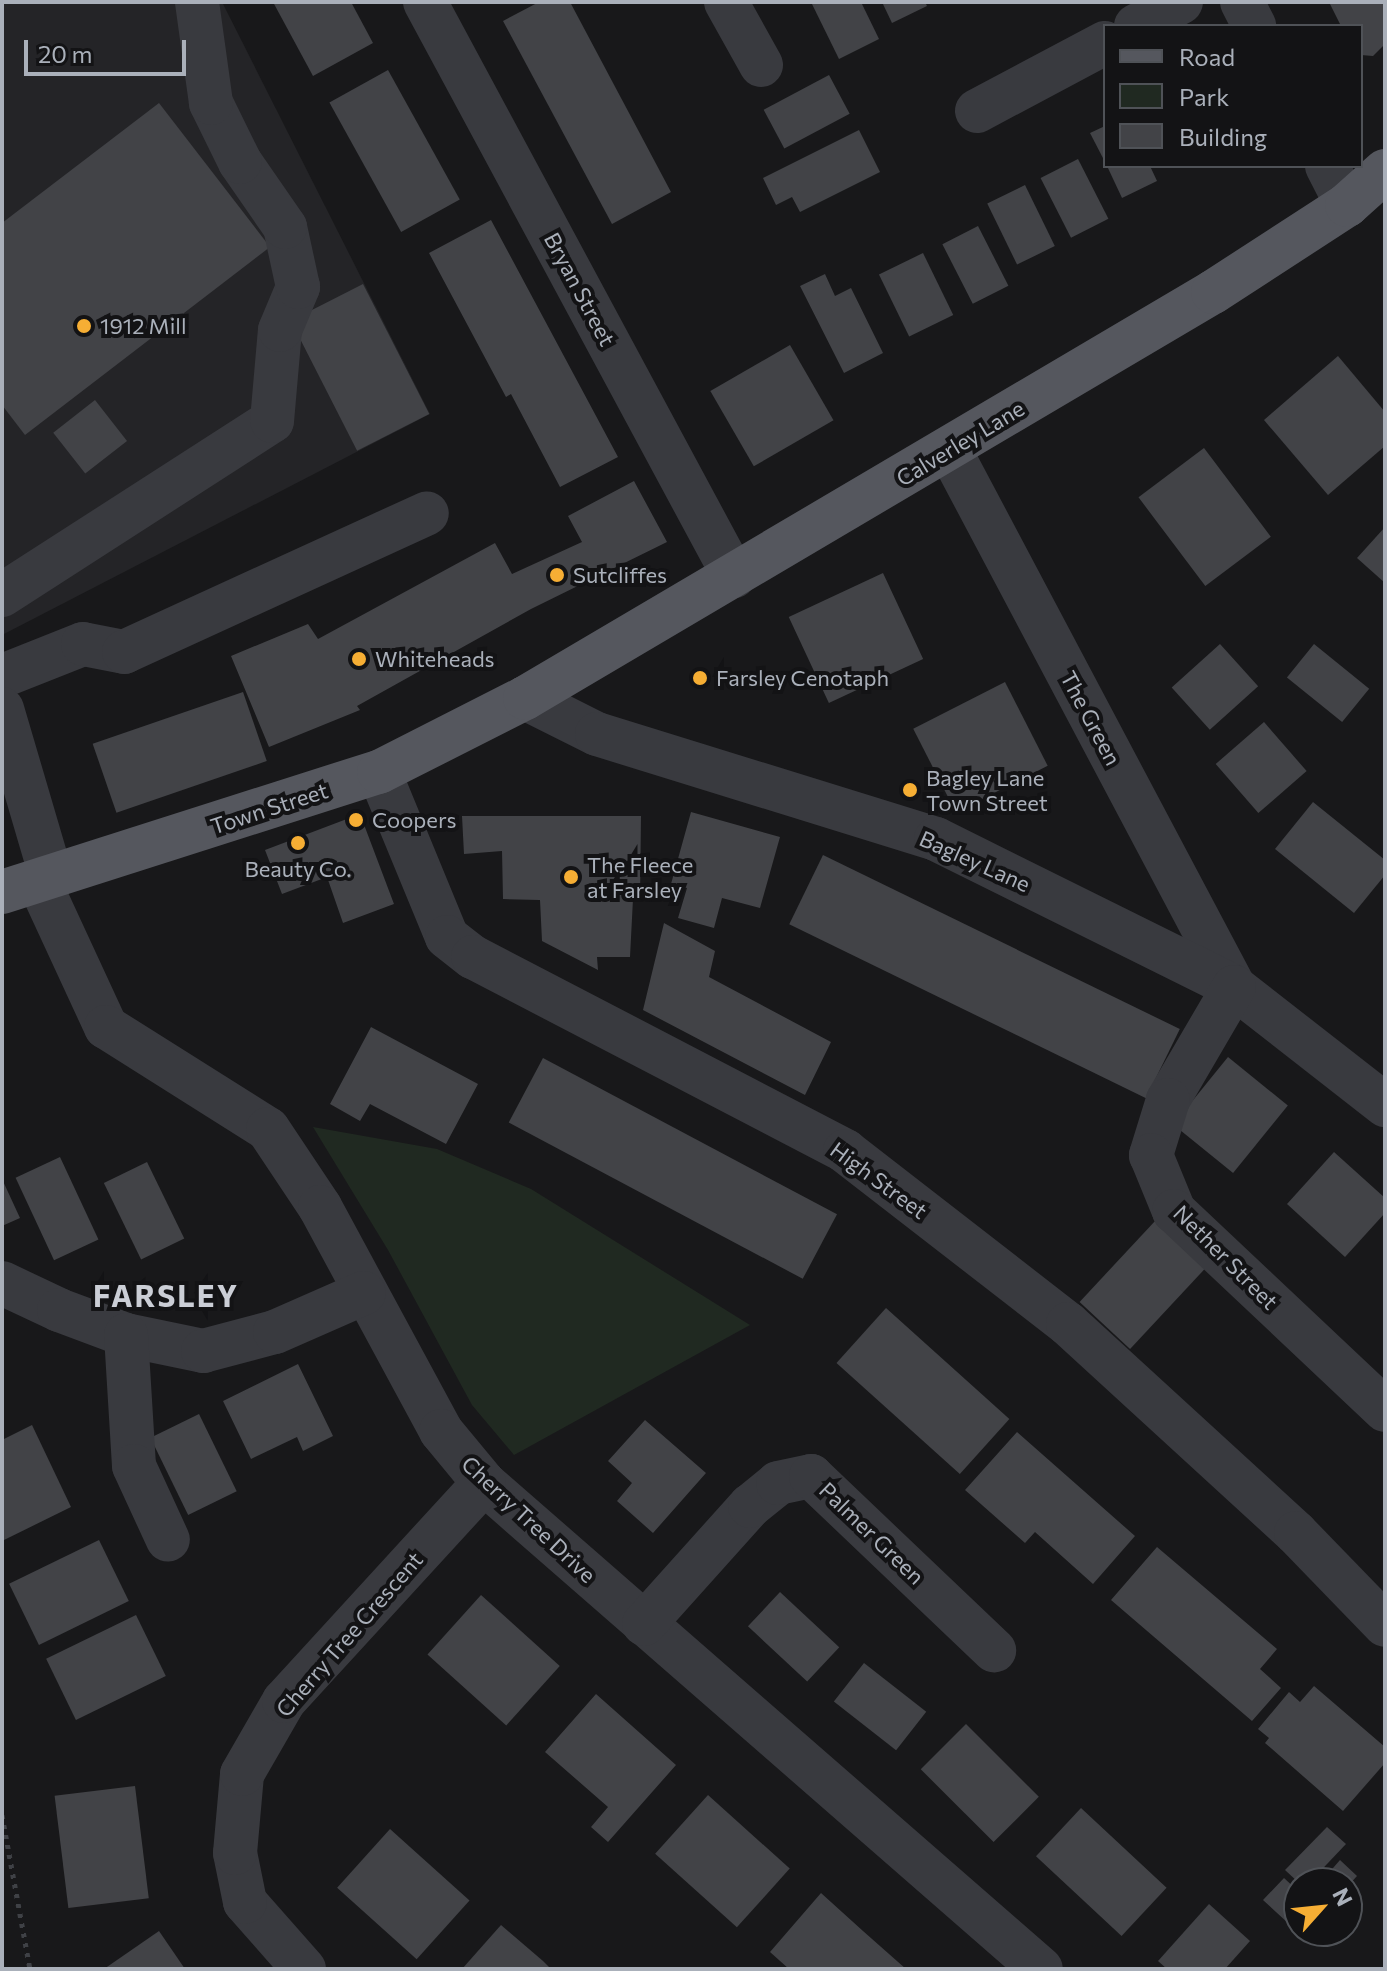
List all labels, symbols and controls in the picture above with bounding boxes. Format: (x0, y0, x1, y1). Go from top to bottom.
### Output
scale bar (28, 24, 190, 74)
legend (1103, 24, 1363, 168)
text: 20 m (38, 39, 92, 68)
text: Road (1179, 42, 1235, 71)
text: Park (1179, 82, 1229, 111)
text: Building (1179, 122, 1267, 151)
street label: Bryan Street (539, 228, 621, 350)
place label: 1912 Mill (100, 313, 186, 339)
marker: 1912 Mill (75, 317, 93, 335)
street label: Calverley Lane (891, 395, 1029, 491)
place label: Sutcliffes (573, 562, 667, 588)
marker: Sutcliffes (548, 566, 566, 584)
place label: Whiteheads (375, 646, 495, 672)
marker: Whiteheads (350, 650, 368, 668)
place label: Farsley Cenotaph (716, 665, 889, 691)
street label: The Green (1055, 666, 1127, 770)
marker: Farsley Cenotaph (691, 669, 709, 687)
place label: Bagley Lane Town Street (926, 764, 1048, 816)
street label: Town Street (207, 777, 331, 839)
marker: Bagley Lane Town Street (901, 781, 919, 799)
place label: Coopers (372, 807, 456, 833)
marker: Coopers (347, 811, 365, 829)
street label: Bagley Lane (916, 825, 1034, 897)
marker: Beauty Co. (289, 834, 307, 852)
place label: The Fleece at Farsley (587, 851, 693, 902)
place label: Beauty Co. (244, 856, 352, 882)
marker: The Fleece at Farsley (562, 868, 580, 886)
street label: High Street (826, 1136, 932, 1224)
street label: Nether Street (1168, 1199, 1284, 1315)
district label: FARSLEY (93, 1277, 239, 1313)
street label: Cherry Tree Drive (456, 1450, 602, 1588)
street label: Palmer Green (814, 1477, 930, 1589)
street label: Cherry Tree Crescent (270, 1546, 428, 1722)
north arrow (1283, 1867, 1363, 1947)
text: N (1327, 1883, 1359, 1910)

